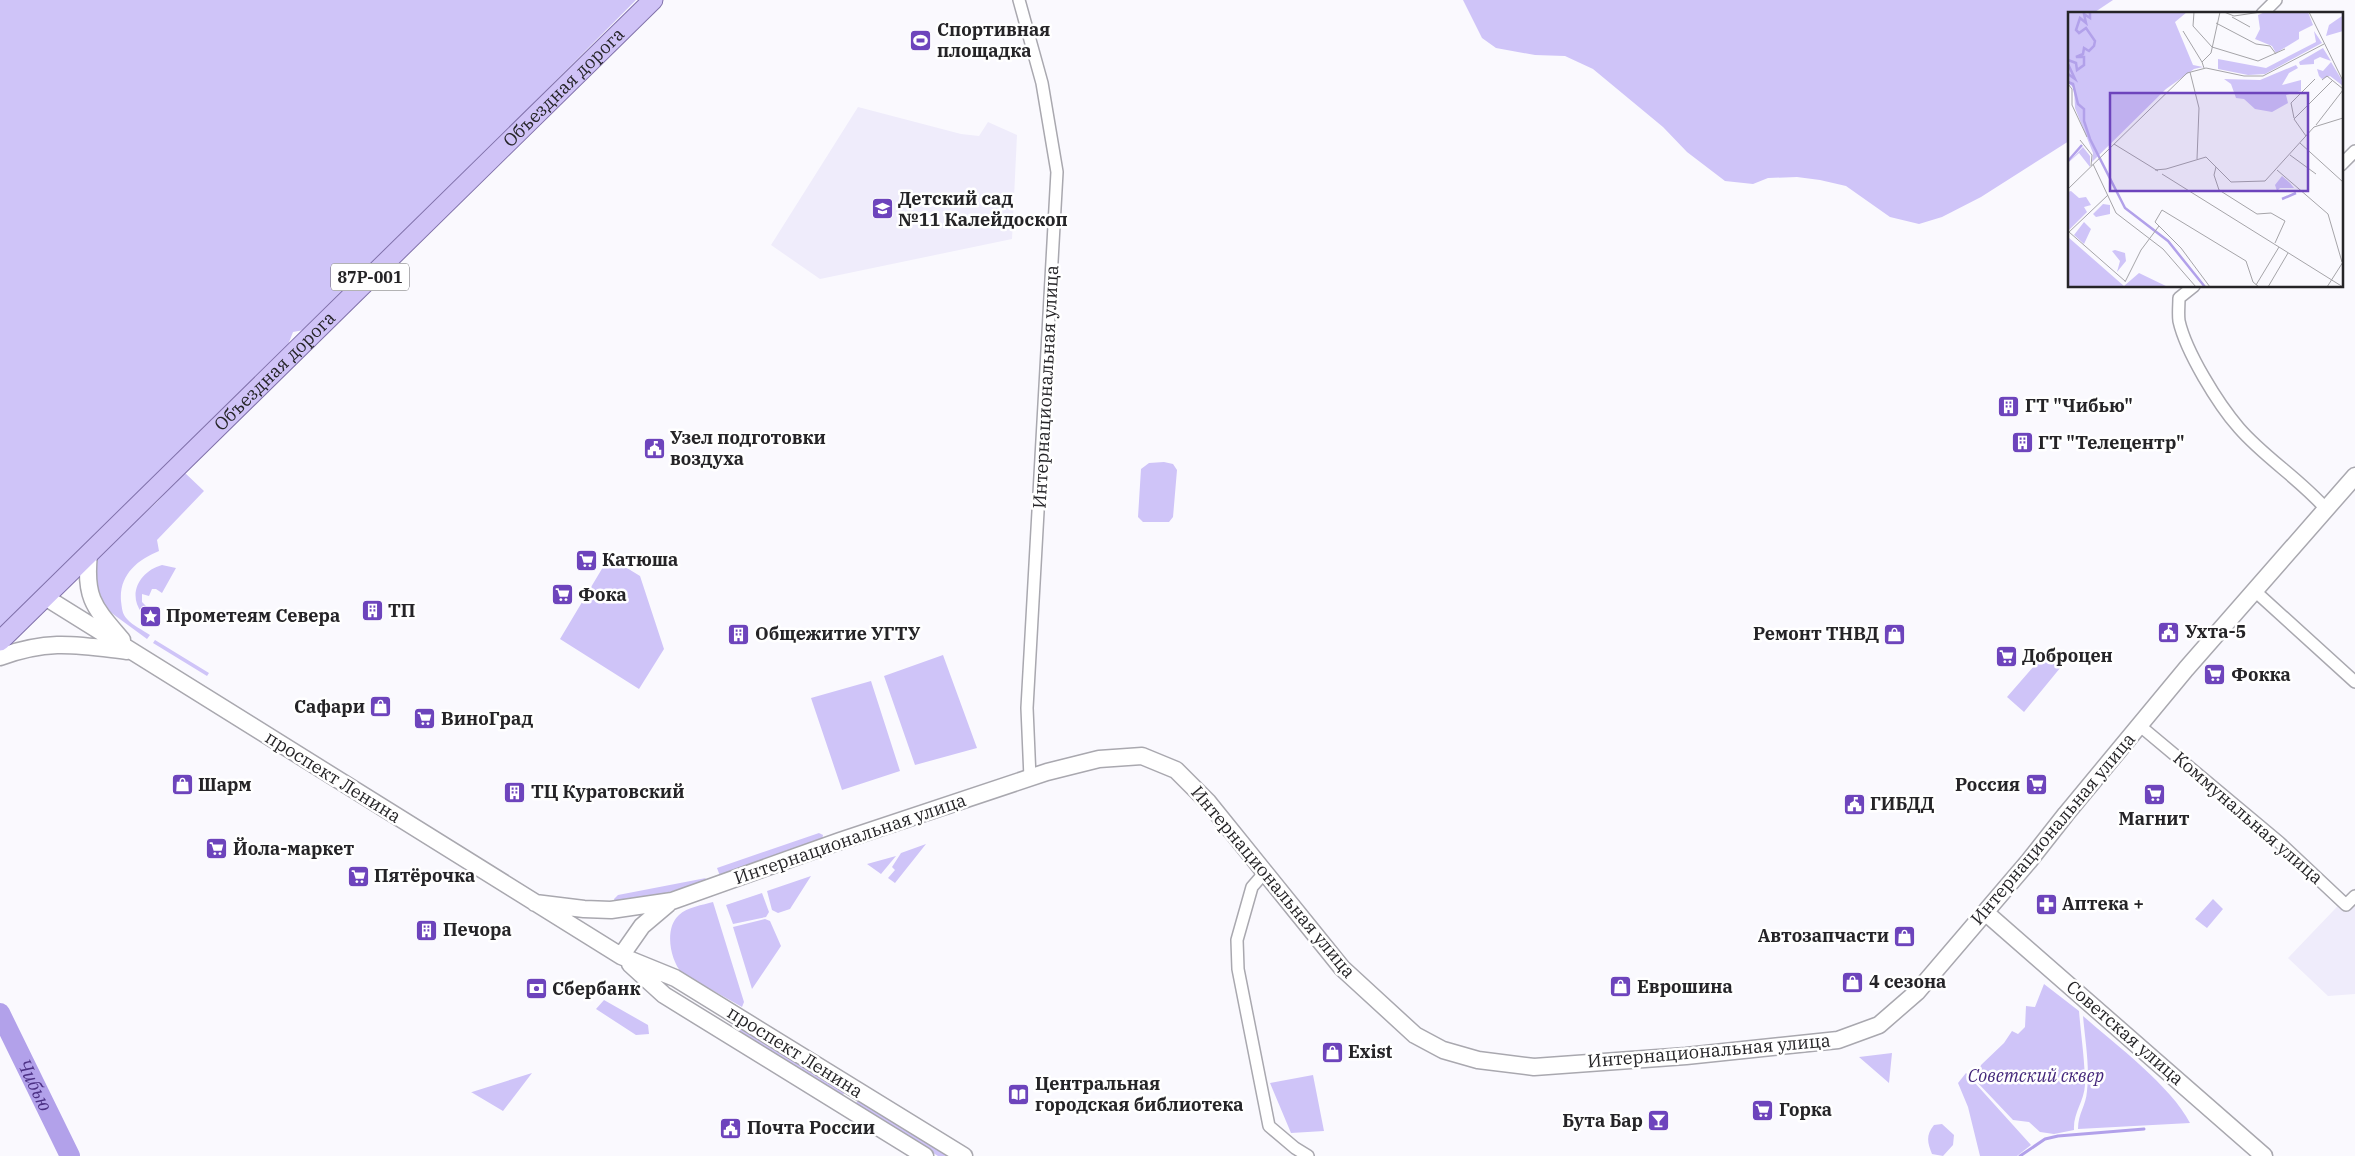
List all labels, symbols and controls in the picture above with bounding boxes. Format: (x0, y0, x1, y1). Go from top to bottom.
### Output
inset map (2068, 12, 2342, 288)
place label: Спортивная площадка (937, 18, 1050, 62)
street label: Объездная дорога (498, 22, 629, 152)
sports icon: Спортивная площадка (909, 28, 933, 52)
place label: Детский сад №11 Калейдоскоп (898, 187, 1068, 231)
school or university icon: Детский сад №11 Калейдоскоп (870, 197, 894, 221)
road number: 87Р-001 (331, 264, 409, 290)
street label: Интернациональная улица (1028, 264, 1063, 509)
street label: Объездная дорога (209, 306, 340, 436)
building icon: ГТ "Чибью" (1997, 394, 2021, 418)
place label: ГТ "Чибью" (2025, 394, 2133, 417)
place label: Узел подготовки воздуха (670, 426, 826, 470)
building icon: ГТ "Телецентр" (2010, 431, 2034, 455)
place label: ГТ "Телецентр" (2038, 431, 2185, 454)
public building icon: Узел подготовки воздуха (642, 436, 666, 460)
supermarket icon: Катюша (574, 548, 598, 572)
place label: Катюша (602, 548, 678, 571)
supermarket icon: Фока (550, 583, 574, 607)
place label: Фока (578, 583, 627, 606)
building icon: ТП (360, 599, 384, 623)
place label: ТП (388, 599, 415, 622)
place icon: Прометеям Севера (138, 604, 162, 628)
place label: Прометеям Севера (166, 604, 340, 627)
public building icon: Ухта-5 (2157, 620, 2181, 644)
place label: Ухта-5 (2185, 620, 2246, 643)
building icon: Общежитие УГТУ (727, 622, 751, 646)
place label: Общежитие УГТУ (755, 622, 921, 645)
place label: Ремонт ТНВД (1753, 622, 1879, 645)
shop icon: Ремонт ТНВД (1883, 622, 1907, 646)
supermarket icon: Доброцен (1994, 644, 2018, 668)
place label: Доброцен (2022, 644, 2113, 667)
supermarket icon: Фокка (2203, 663, 2227, 687)
place label: Фокка (2231, 663, 2291, 686)
place label: Сафари (294, 695, 365, 718)
shop icon: Сафари (369, 695, 393, 719)
supermarket icon: ВиноГрад (413, 707, 437, 731)
place label: ВиноГрад (441, 707, 533, 730)
street label: проспект Ленина (261, 726, 406, 828)
street label: Интернациональная улица (1965, 728, 2140, 929)
street label: Коммунальная улица (2169, 746, 2328, 889)
shop icon: Шарм (170, 773, 194, 797)
place label: Шарм (198, 773, 252, 796)
place label: Россия (1955, 773, 2020, 796)
supermarket icon: Россия (2024, 773, 2048, 797)
building icon: ТЦ Куратовский (503, 780, 527, 804)
place label: ТЦ Куратовский (531, 780, 684, 803)
street label: Интернациональная улица (1186, 781, 1361, 983)
supermarket icon: Магнит (2142, 782, 2166, 806)
street label: Интернациональная улица (731, 788, 969, 889)
public building icon: ГИБДД (1842, 792, 1866, 816)
place label: ГИБДД (1870, 792, 1935, 815)
place label: Магнит (2119, 807, 2190, 830)
supermarket icon: Йола-маркет (205, 837, 229, 861)
place label: Йола-маркет (233, 837, 354, 860)
supermarket icon: Пятёрочка (346, 864, 370, 888)
place label: Пятёрочка (374, 864, 475, 887)
pharmacy icon: Аптека + (2034, 892, 2058, 916)
place label: Аптека + (2062, 892, 2144, 915)
building icon: Печора (415, 918, 439, 942)
place label: Печора (443, 918, 512, 941)
place label: Автозапчасти (1758, 924, 1889, 947)
shop icon: Автозапчасти (1893, 924, 1917, 948)
shop icon: 4 сезона (1841, 970, 1865, 994)
place label: 4 сезона (1869, 970, 1946, 993)
shop icon: Еврошина (1609, 975, 1633, 999)
place label: Еврошина (1637, 975, 1733, 998)
street label: Советская улица (2062, 975, 2189, 1090)
bank icon: Сбербанк (524, 977, 548, 1001)
place label: Сбербанк (552, 977, 641, 1000)
street label: проспект Ленина (723, 1001, 868, 1103)
street label: Интернациональная улица (1586, 1028, 1832, 1073)
shop icon: Exist (1320, 1040, 1344, 1064)
place label: Exist (1348, 1040, 1392, 1063)
water label: Чибью (12, 1055, 58, 1115)
park label: Советский сквер (1968, 1064, 2104, 1087)
place label: Центральная городская библиотека (1035, 1072, 1244, 1116)
library icon: Центральная городская библиотека (1007, 1082, 1031, 1106)
supermarket icon: Горка (1751, 1098, 1775, 1122)
place label: Горка (1779, 1098, 1832, 1121)
place label: Бута Бар (1562, 1109, 1643, 1132)
bar icon: Бута Бар (1647, 1109, 1671, 1133)
public building icon: Почта России (719, 1116, 743, 1140)
place label: Почта России (747, 1116, 875, 1139)

